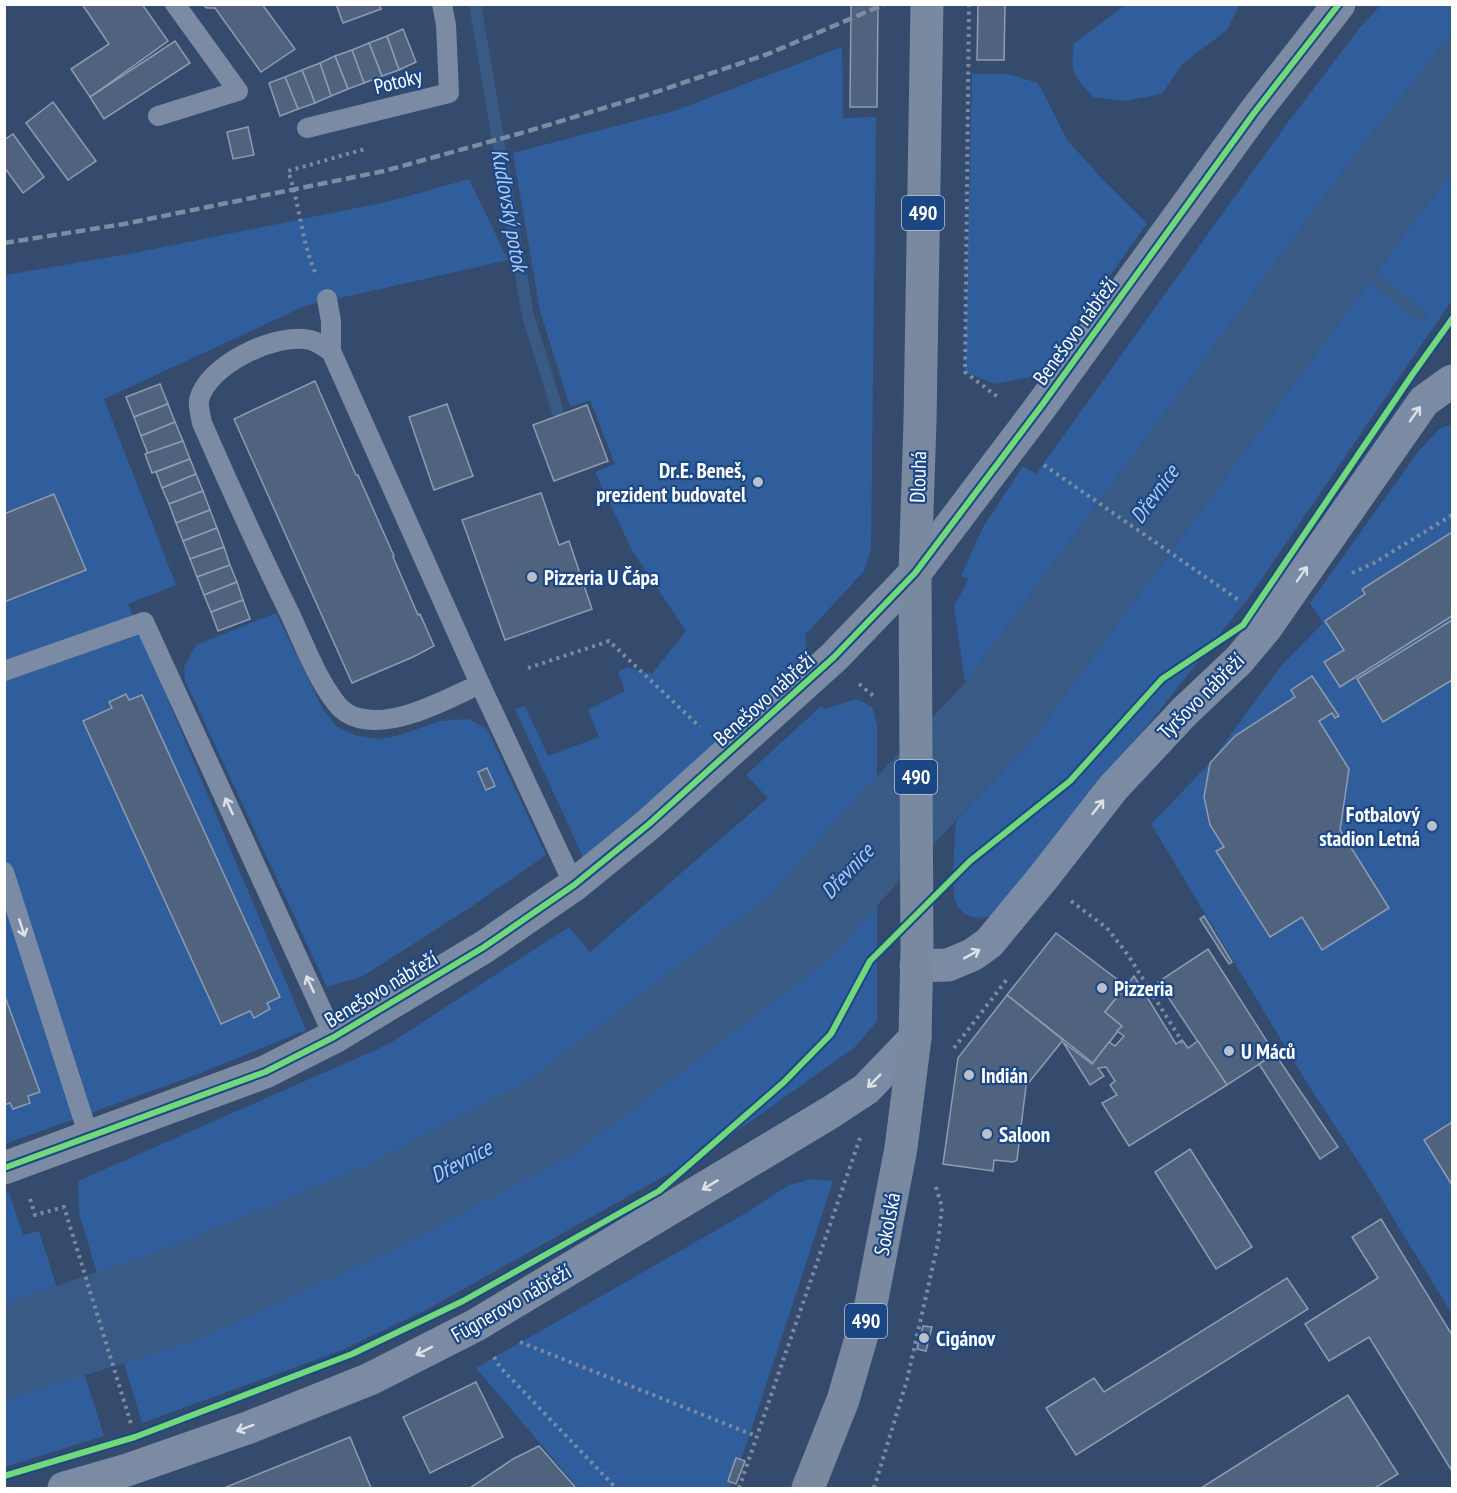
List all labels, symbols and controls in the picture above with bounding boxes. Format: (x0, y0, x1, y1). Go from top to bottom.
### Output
street label: Potoky (371, 62, 425, 100)
water label: Kudlovský potok (485, 147, 535, 276)
road number: 490 (902, 196, 944, 230)
street label: Benešovo nábřeží (1027, 271, 1124, 390)
one-way arrow (1409, 407, 1421, 423)
street label: Dlouhá (904, 451, 932, 503)
place label: Dr.E. Beneš, prezident budovatel (596, 457, 747, 508)
water label: Dřevnice (1123, 458, 1186, 529)
marker: Dr.E. Beneš, prezident budovatel (751, 475, 765, 489)
place label: Pizzeria U Čápa (544, 564, 659, 591)
one-way arrow (1296, 566, 1308, 582)
marker: Pizzeria U Čápa (525, 570, 539, 584)
street label: Benešovo nábřeží (708, 646, 821, 752)
street label: Tyršovo nábřeží (1152, 647, 1250, 745)
road number: 490 (895, 760, 937, 794)
one-way arrow (222, 798, 234, 816)
one-way arrow (1092, 799, 1105, 815)
place label: Fotbalový stadion Letná (1319, 801, 1421, 852)
marker: Fotbalový stadion Letná (1425, 819, 1439, 833)
water label: Dřevnice (814, 836, 881, 905)
one-way arrow (18, 918, 29, 937)
street label: Benešovo nábřeží (320, 944, 443, 1033)
one-way arrow (963, 948, 980, 960)
one-way arrow (303, 975, 315, 993)
place label: Pizzeria (1114, 975, 1174, 1002)
marker: Pizzeria (1095, 981, 1109, 995)
place label: U Máců (1241, 1038, 1295, 1065)
marker: U Máců (1222, 1044, 1236, 1058)
place label: Indián (981, 1062, 1028, 1089)
marker: Indián (962, 1068, 976, 1082)
one-way arrow (867, 1073, 882, 1088)
place label: Saloon (999, 1121, 1050, 1148)
marker: Saloon (980, 1127, 994, 1141)
water label: Dřevnice (425, 1132, 498, 1189)
one-way arrow (702, 1179, 719, 1191)
street label: Sokolská (868, 1190, 906, 1258)
street label: Fügnerovo nábřeží (446, 1258, 576, 1348)
road number: 490 (845, 1304, 887, 1338)
place label: Cigánov (936, 1325, 996, 1352)
marker: Cigánov (917, 1331, 931, 1345)
one-way arrow (415, 1346, 433, 1358)
one-way arrow (236, 1424, 255, 1435)

